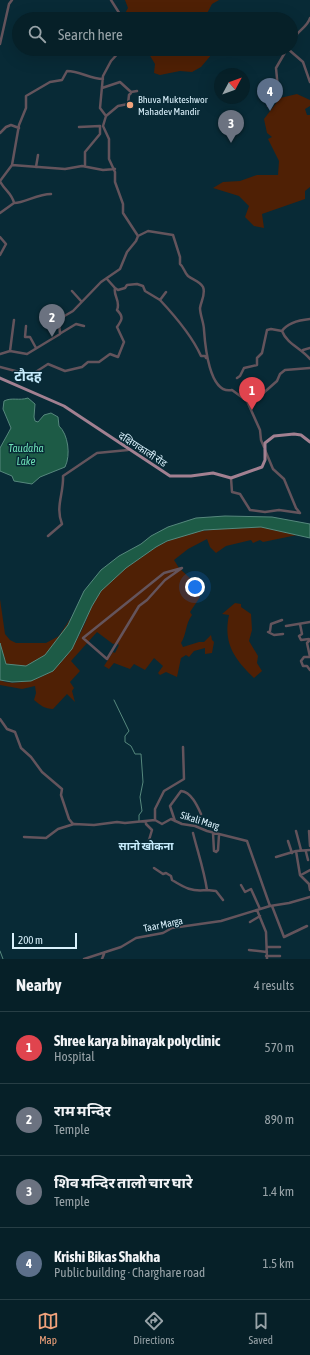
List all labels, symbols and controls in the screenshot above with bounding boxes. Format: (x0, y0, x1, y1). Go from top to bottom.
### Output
search box (12, 12, 298, 56)
icon: search (26, 23, 48, 45)
text: Search here (58, 26, 123, 43)
north arrow (214, 68, 250, 104)
pin: 4 (257, 78, 283, 111)
place label: Bhuva Mukteshwor Mahadev Mandir (138, 94, 209, 117)
marker: Bhuva Mukteshwor Mahadev Mandir (125, 100, 135, 110)
pin: 3 (218, 110, 244, 143)
pin: 2 (39, 304, 65, 337)
district label: टौदह (14, 368, 43, 384)
pin: 1 (239, 377, 265, 410)
street label: दक्षिणकाली रोड (117, 430, 169, 469)
water label: Taudaha Lake (8, 442, 44, 467)
your location (185, 577, 205, 597)
street label: Sikali Marg (179, 809, 221, 832)
district label: सानो खोकना (119, 840, 174, 852)
street label: Taar Marga (142, 915, 184, 934)
scale bar (12, 931, 77, 950)
text: 200 m (18, 934, 43, 946)
text: Nearby (16, 975, 62, 995)
text: 4 results (254, 978, 294, 993)
text: Shree karya binayak polyclinic (54, 1032, 220, 1049)
text: 1 (26, 1040, 32, 1055)
text: 570 m (265, 1040, 294, 1055)
text: Hospital (54, 1049, 95, 1064)
text: राम मन्दिर (54, 1102, 111, 1119)
text: 2 (26, 1112, 32, 1127)
text: 890 m (265, 1112, 294, 1127)
text: Temple (54, 1122, 90, 1137)
text: शिव मन्दिर तालो चार घारे (54, 1174, 193, 1191)
text: 3 (26, 1184, 32, 1199)
text: 1.4 km (263, 1184, 294, 1199)
text: Temple (54, 1194, 90, 1209)
text: Krishi Bikas Shakha (54, 1248, 160, 1265)
text: 4 (26, 1256, 32, 1271)
text: 1.5 km (263, 1256, 294, 1271)
text: Public building · Charghare road (54, 1265, 205, 1280)
tab: Map (37, 1310, 59, 1346)
tab: Directions (133, 1310, 174, 1346)
tab: Saved (249, 1310, 273, 1346)

